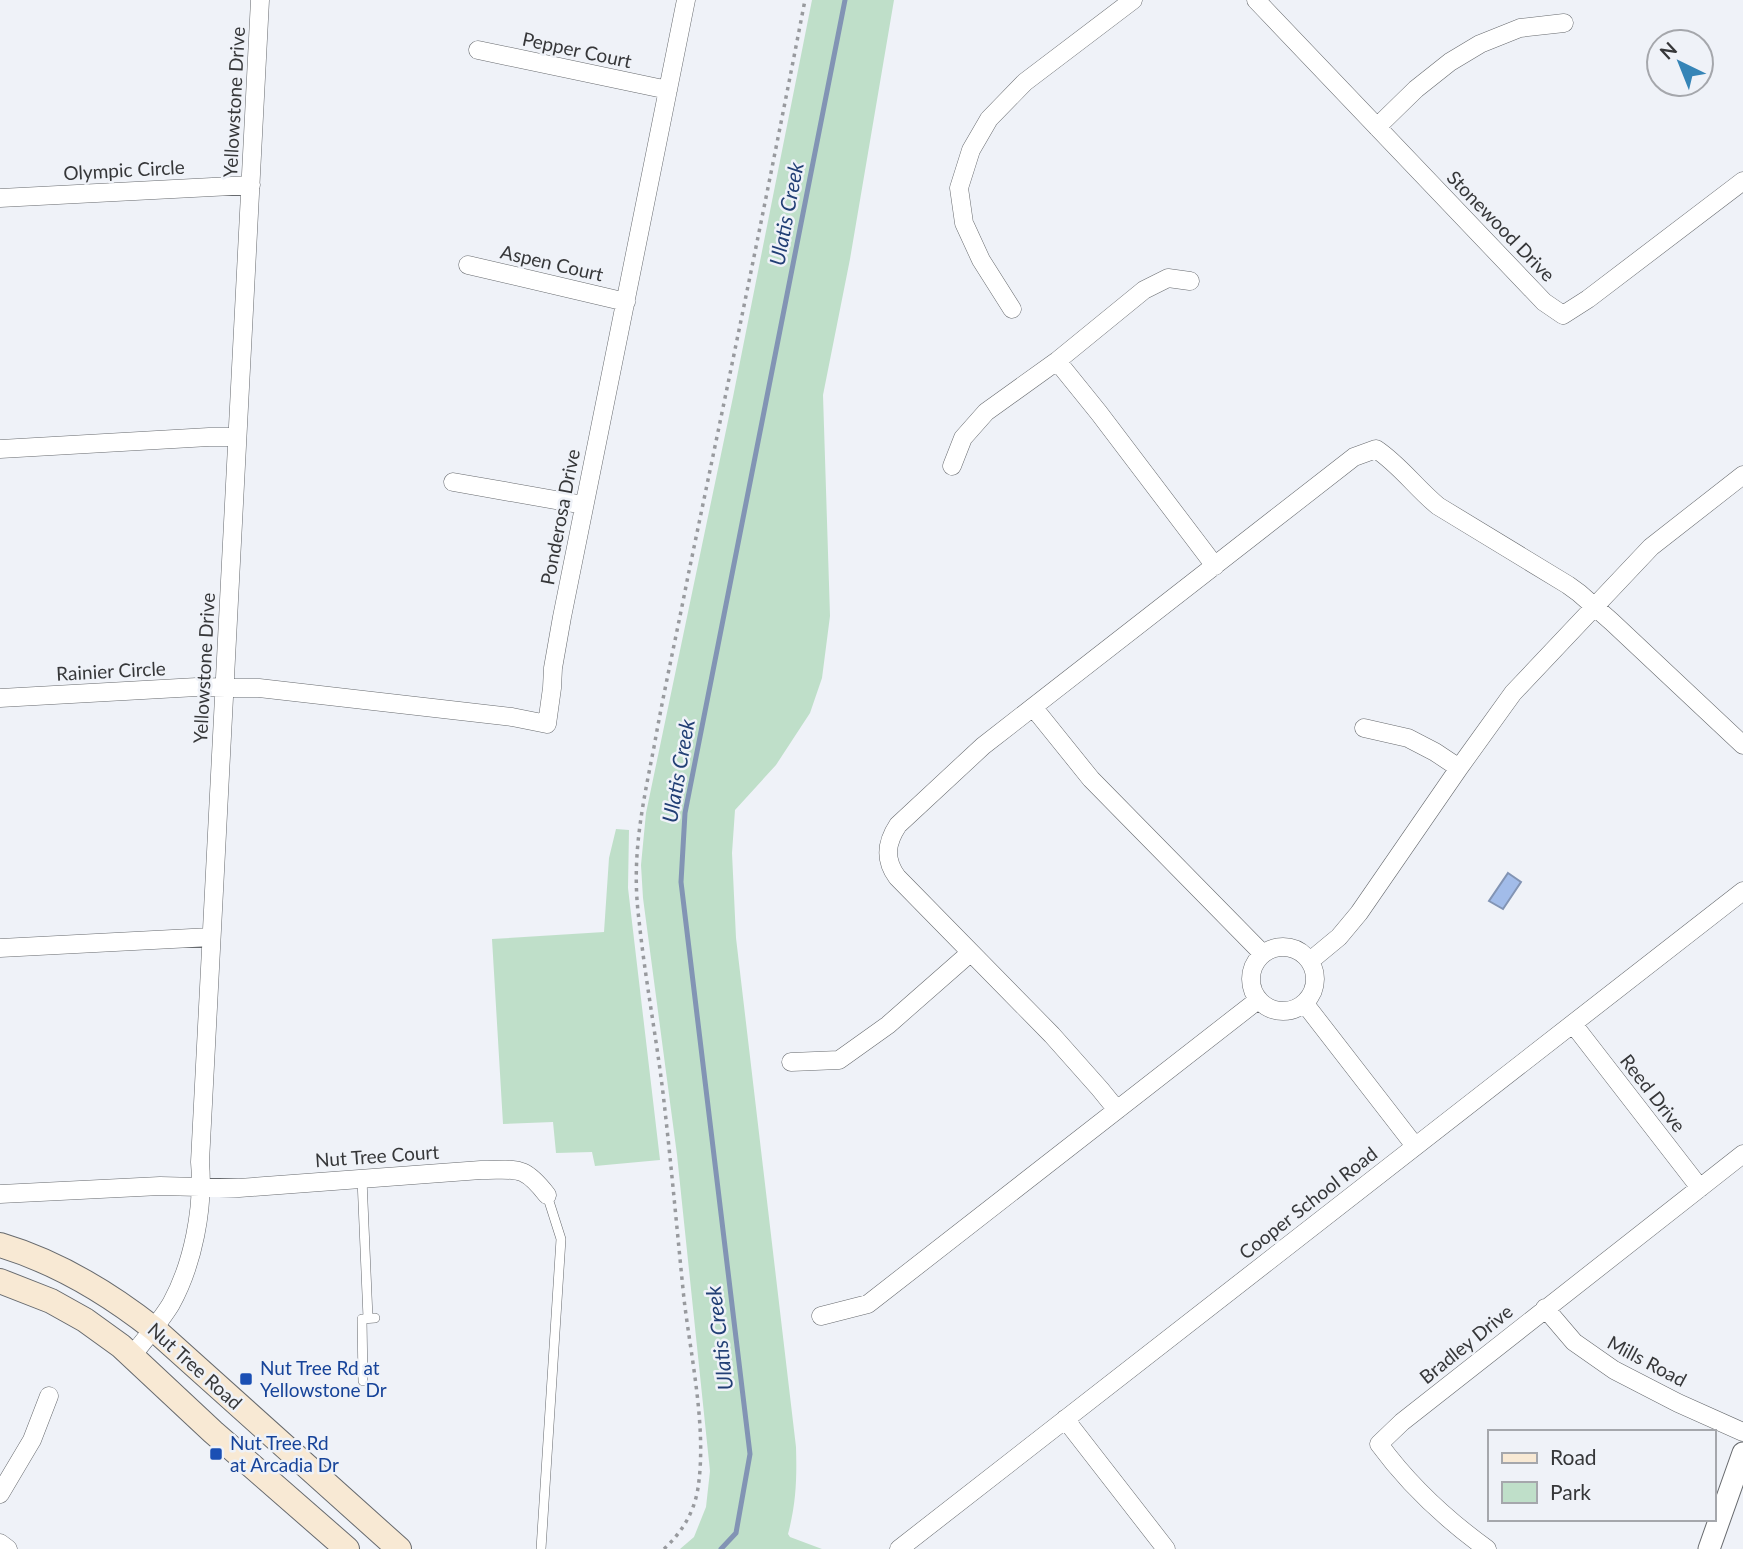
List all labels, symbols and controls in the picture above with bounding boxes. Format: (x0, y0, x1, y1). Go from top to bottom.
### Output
street label: Yellowstone Drive (218, 26, 249, 178)
street label: Pepper Court (520, 27, 634, 72)
north arrow (1645, 28, 1715, 98)
text: N (1655, 37, 1681, 64)
street label: Olympic Circle (63, 155, 185, 184)
water label: Ulatis Creek (763, 159, 808, 268)
street label: Stonewood Drive (1443, 165, 1560, 286)
street label: Aspen Court (498, 240, 606, 286)
street label: Ponderosa Drive (535, 447, 584, 587)
street label: Yellowstone Drive (188, 592, 219, 744)
street label: Rainier Circle (56, 656, 166, 685)
water label: Ulatis Creek (656, 716, 699, 824)
street label: Reed Drive (1616, 1049, 1691, 1136)
street label: Nut Tree Court (314, 1140, 440, 1171)
street label: Cooper School Road (1234, 1141, 1381, 1264)
water label: Ulatis Creek (700, 1284, 737, 1392)
street label: Bradley Drive (1415, 1299, 1517, 1388)
street label: Nut Tree Road (144, 1317, 247, 1414)
street label: Mills Road (1604, 1330, 1691, 1391)
place label: Nut Tree Rd at Yellowstone Dr (260, 1356, 387, 1401)
marker: Nut Tree Rd at Yellowstone Dr (238, 1371, 254, 1387)
legend (1488, 1430, 1715, 1521)
place label: Nut Tree Rd at Arcadia Dr (230, 1431, 339, 1476)
text: Road (1550, 1444, 1597, 1469)
marker: Nut Tree Rd at Arcadia Dr (208, 1446, 224, 1462)
text: Park (1550, 1479, 1591, 1504)

